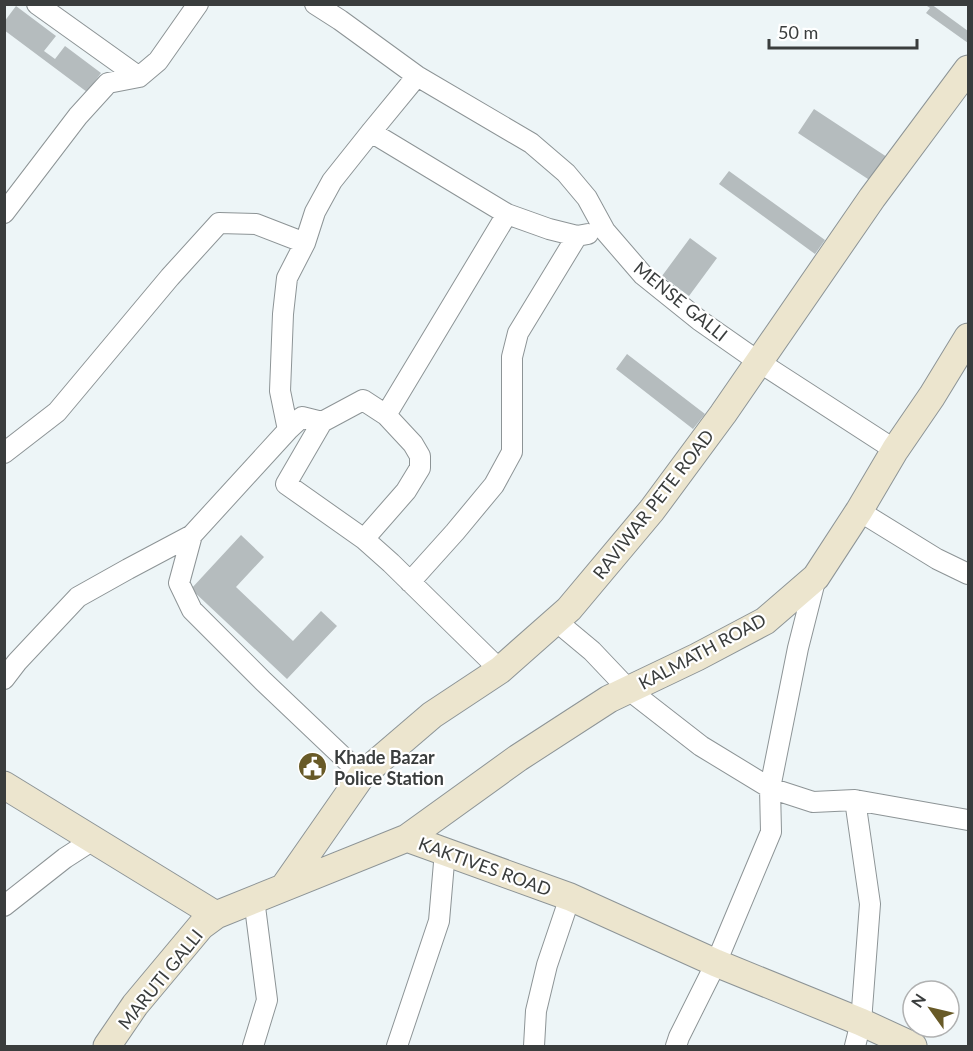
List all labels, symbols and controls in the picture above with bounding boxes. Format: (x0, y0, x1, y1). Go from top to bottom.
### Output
scale bar (769, 12, 918, 50)
text: 50 m (778, 21, 818, 43)
street label: MENSE GALLI (630, 256, 732, 346)
street label: RAVIWAR PETE ROAD (588, 425, 718, 583)
street label: KALMATH ROAD (635, 608, 769, 694)
place label: Khade Bazar Police Station (334, 746, 444, 789)
public building icon: Khade Bazar Police Station (297, 751, 329, 783)
street label: KAKTIVES ROAD (416, 832, 554, 900)
street label: MARUTI GALLI (113, 925, 207, 1033)
north arrow (901, 979, 961, 1039)
text: N (907, 990, 929, 1011)

